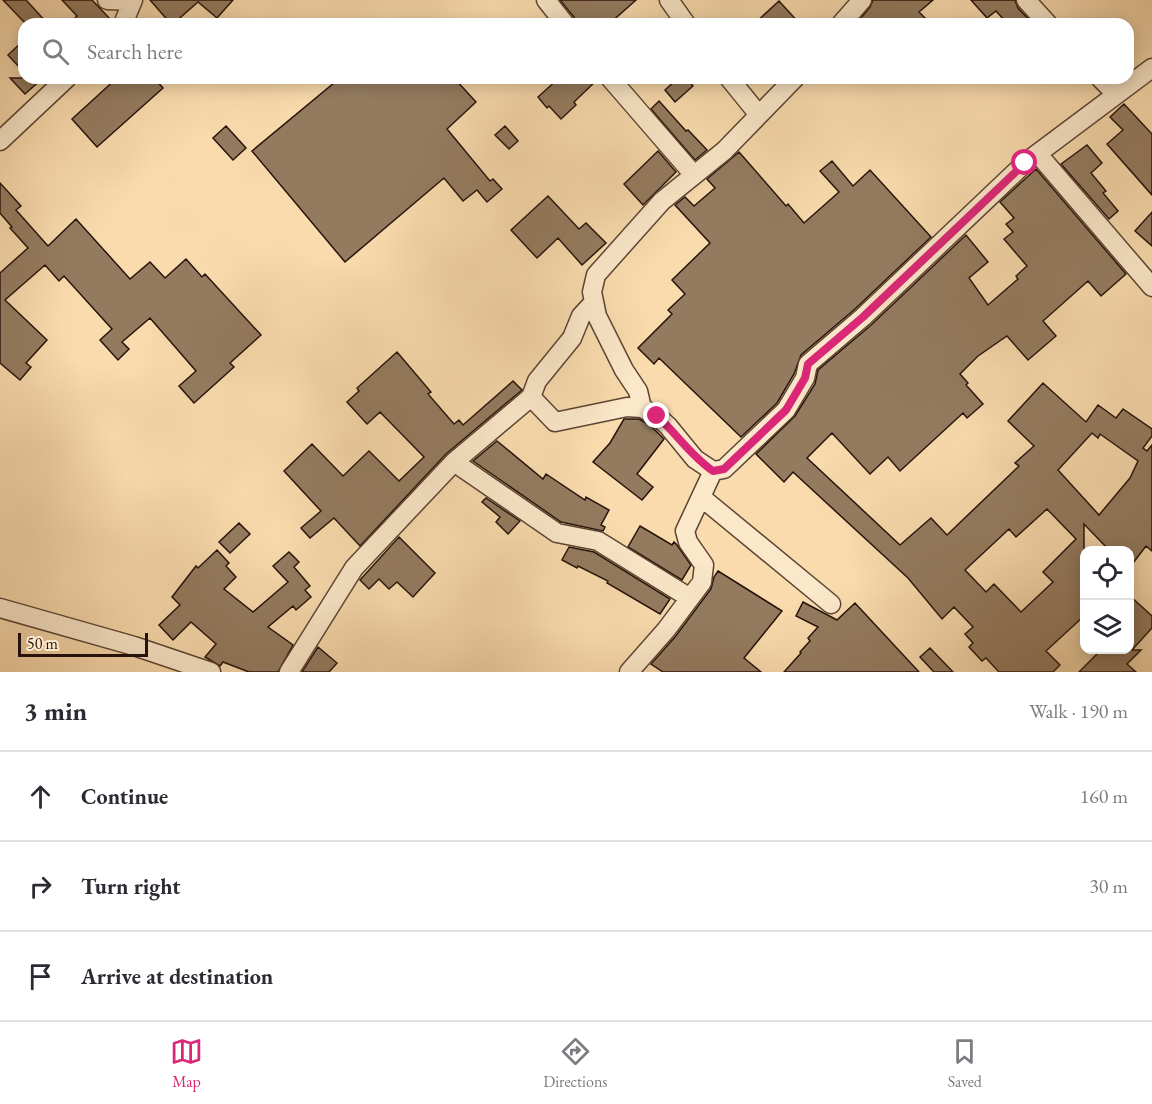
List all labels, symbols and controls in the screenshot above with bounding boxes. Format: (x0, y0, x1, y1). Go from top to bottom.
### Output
search box (18, 18, 1134, 84)
icon: search (39, 35, 72, 68)
text: Search here (87, 37, 182, 66)
route start (1011, 149, 1037, 175)
route end (643, 402, 669, 428)
map controls (1080, 546, 1134, 654)
button: locate (1080, 546, 1134, 600)
button: layers (1080, 600, 1134, 654)
scale bar (18, 630, 148, 658)
text: 50 m (27, 633, 58, 654)
text: 3 min (24, 694, 87, 728)
text: Walk · 190 m (1029, 698, 1128, 724)
icon: ahead (24, 780, 57, 813)
text: Continue (81, 782, 168, 811)
text: 160 m (1080, 783, 1128, 809)
icon: right (24, 870, 57, 903)
text: Turn right (81, 872, 180, 901)
text: 30 m (1089, 873, 1128, 899)
icon: arrive (24, 960, 57, 993)
text: Arrive at destination (81, 962, 273, 991)
tab: Map (170, 1035, 203, 1092)
tab: Directions (543, 1035, 608, 1092)
tab: Saved (948, 1035, 982, 1092)

